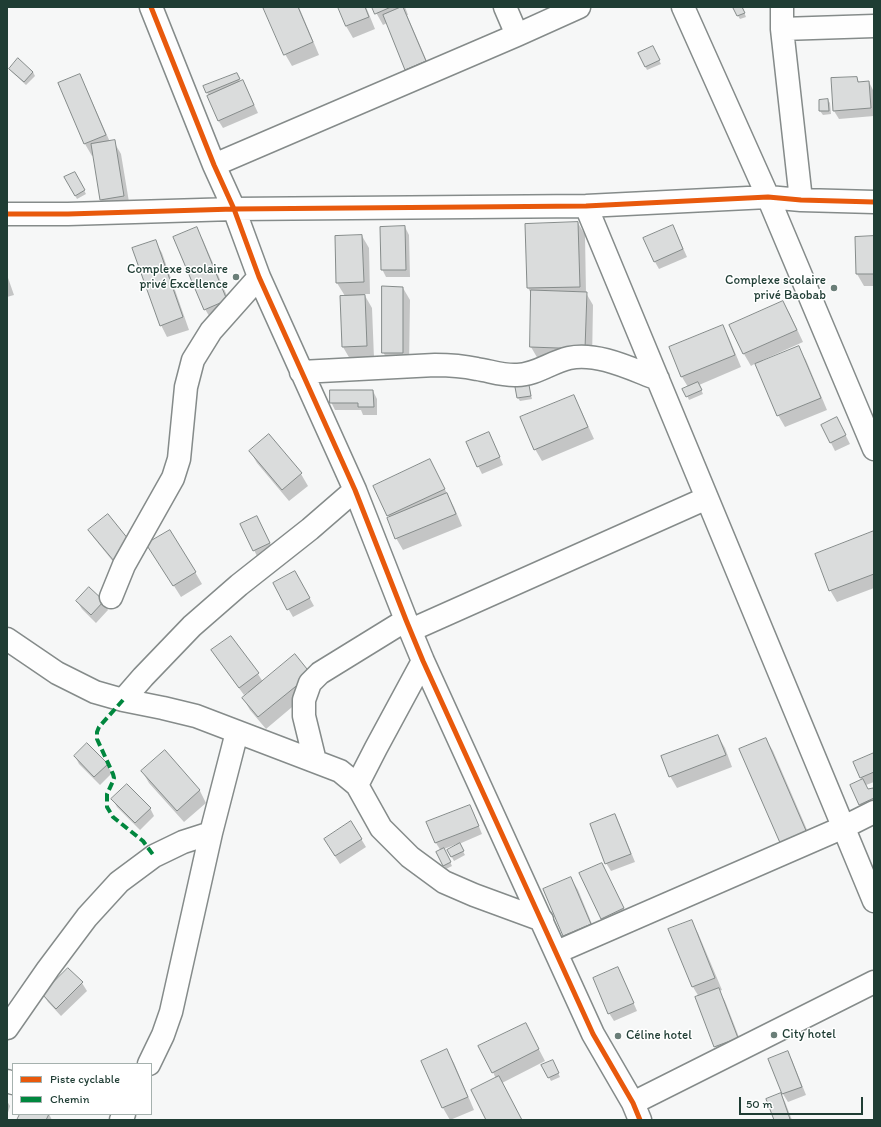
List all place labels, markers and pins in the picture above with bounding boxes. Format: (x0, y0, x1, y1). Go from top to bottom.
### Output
place label: Complexe scolaire privé Excellence (127, 262, 228, 293)
marker: Complexe scolaire privé Excellence (231, 272, 241, 282)
place label: Complexe scolaire privé Baobab (725, 273, 826, 304)
marker: Complexe scolaire privé Baobab (829, 283, 839, 293)
place label: City hotel (782, 1027, 836, 1043)
place label: Céline hotel (626, 1028, 692, 1044)
marker: City hotel (769, 1030, 779, 1040)
marker: Céline hotel (613, 1031, 623, 1041)

